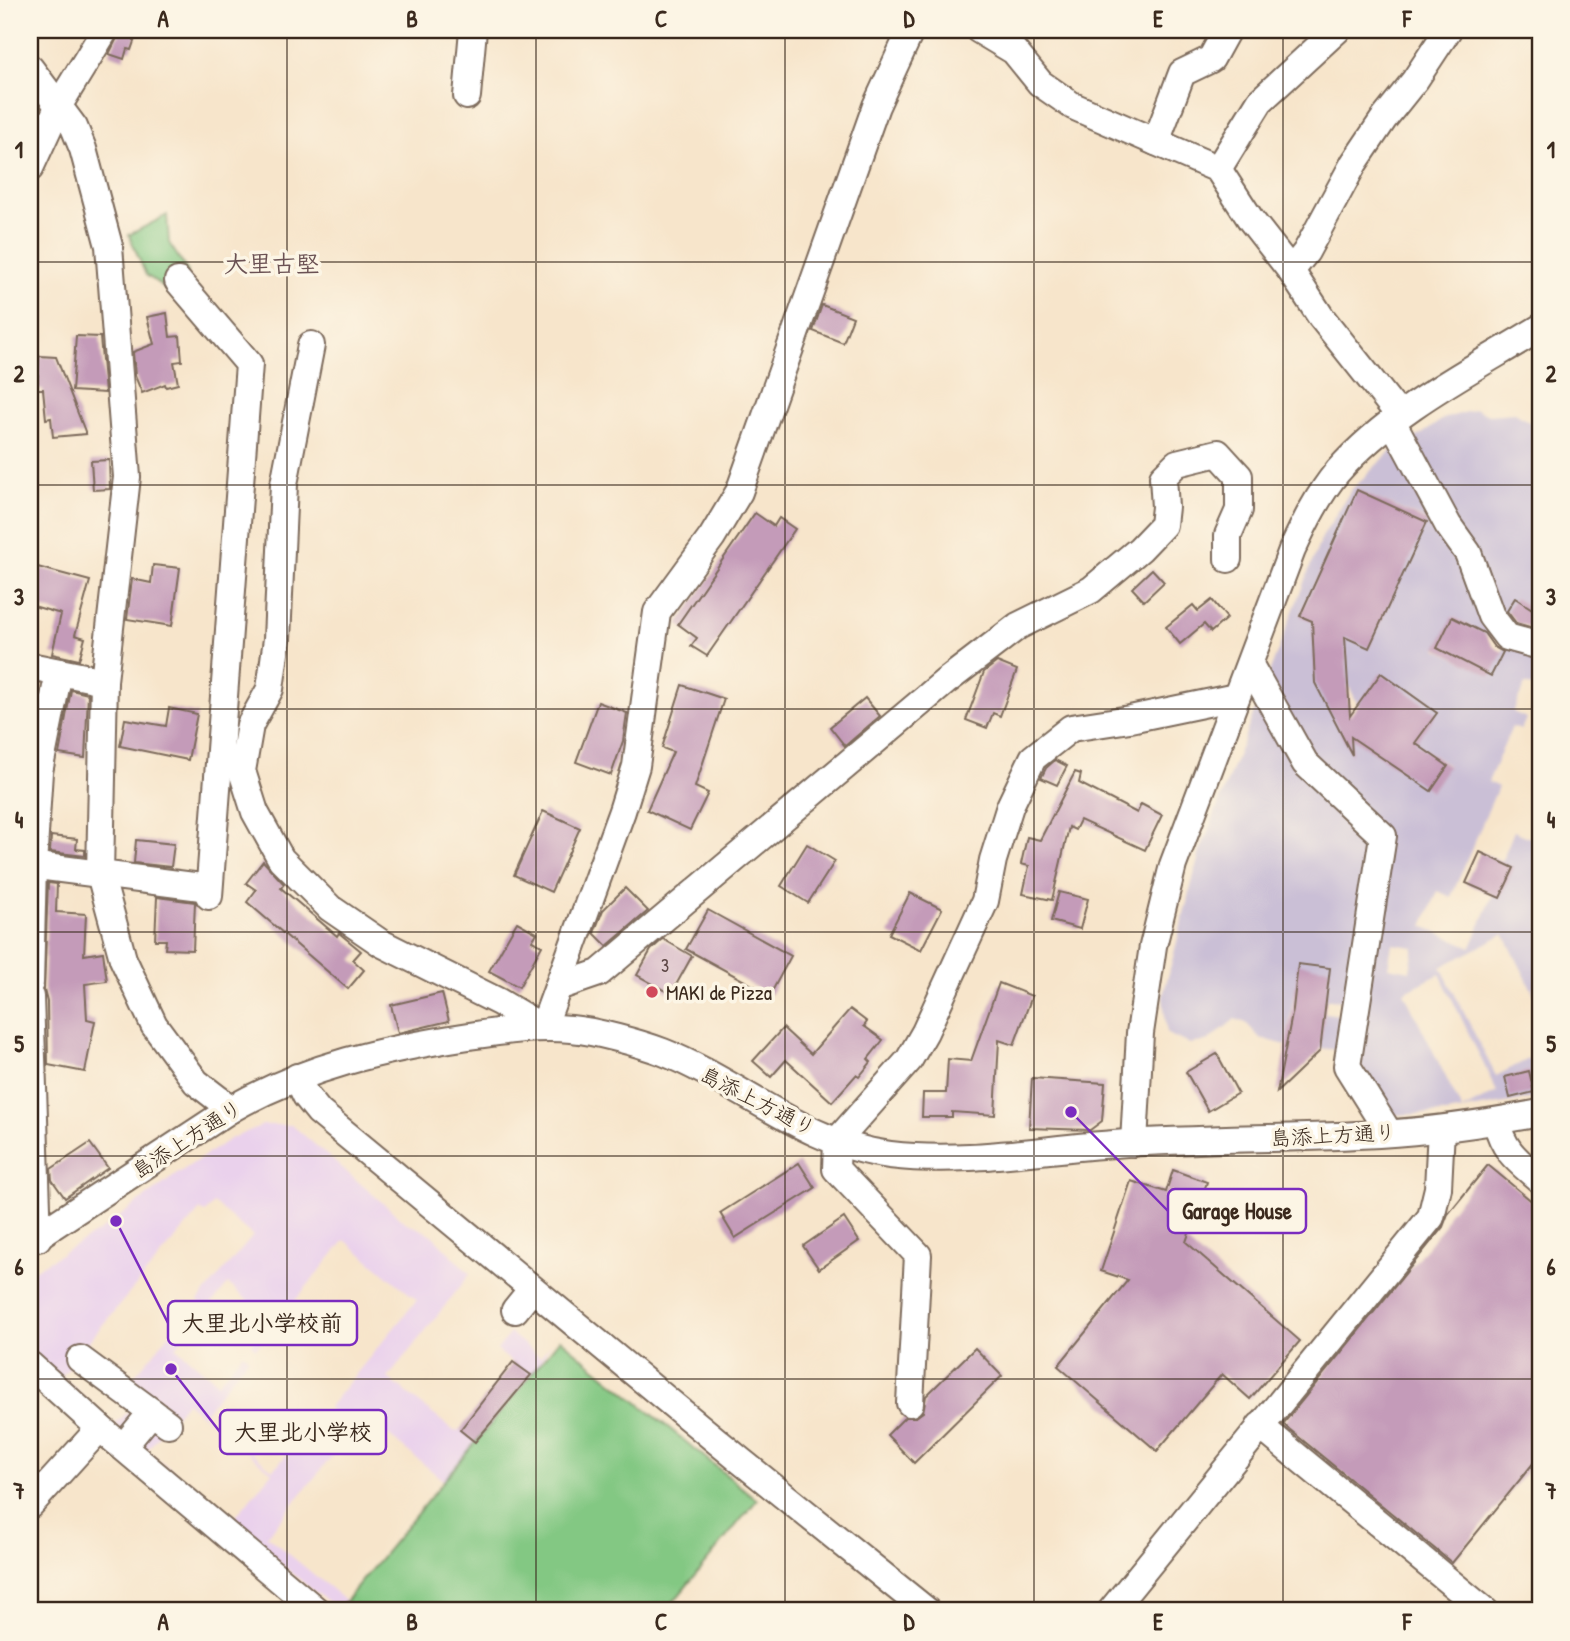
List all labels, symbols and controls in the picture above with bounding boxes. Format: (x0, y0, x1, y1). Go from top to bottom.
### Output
text: A (157, 3, 169, 34)
text: B (406, 3, 418, 34)
text: C (655, 3, 667, 34)
text: D (904, 3, 916, 34)
text: E (1153, 3, 1164, 34)
text: F (1402, 3, 1413, 34)
text: 1 (15, 134, 23, 165)
text: 1 (1547, 134, 1555, 165)
district label: 大里古堅 (224, 247, 320, 279)
text: 2 (14, 358, 25, 389)
text: 2 (1546, 358, 1557, 389)
text: 3 (14, 581, 24, 612)
text: 3 (1546, 581, 1556, 612)
text: 4 (15, 804, 24, 835)
text: 4 (1547, 804, 1556, 835)
house number: 3 (661, 953, 669, 978)
place label: MAKI de Pizza (666, 978, 772, 1007)
marker: MAKI de Pizza (644, 984, 660, 1000)
text: 5 (14, 1028, 24, 1059)
text: 5 (1546, 1028, 1556, 1059)
street label: 島添上方通り (695, 1059, 821, 1143)
street label: 島添上方通り (126, 1093, 248, 1185)
street label: 島添上方通り (1269, 1117, 1397, 1153)
callout: Garage House (1168, 1189, 1306, 1233)
text: Garage House (1182, 1195, 1293, 1227)
text: 6 (14, 1251, 24, 1282)
text: 6 (1546, 1251, 1556, 1282)
callout: 大里北小学校前 (168, 1301, 357, 1345)
text: 大里北小学校前 (182, 1307, 343, 1338)
callout: 大里北小学校 (220, 1410, 386, 1454)
text: 大里北小学校 (234, 1416, 372, 1447)
text: 7 (12, 1475, 25, 1506)
text: 7 (1544, 1475, 1557, 1506)
text: A (157, 1606, 169, 1637)
text: B (406, 1606, 418, 1637)
text: C (655, 1606, 667, 1637)
text: D (904, 1606, 916, 1637)
text: E (1153, 1606, 1164, 1637)
text: F (1402, 1606, 1413, 1637)

